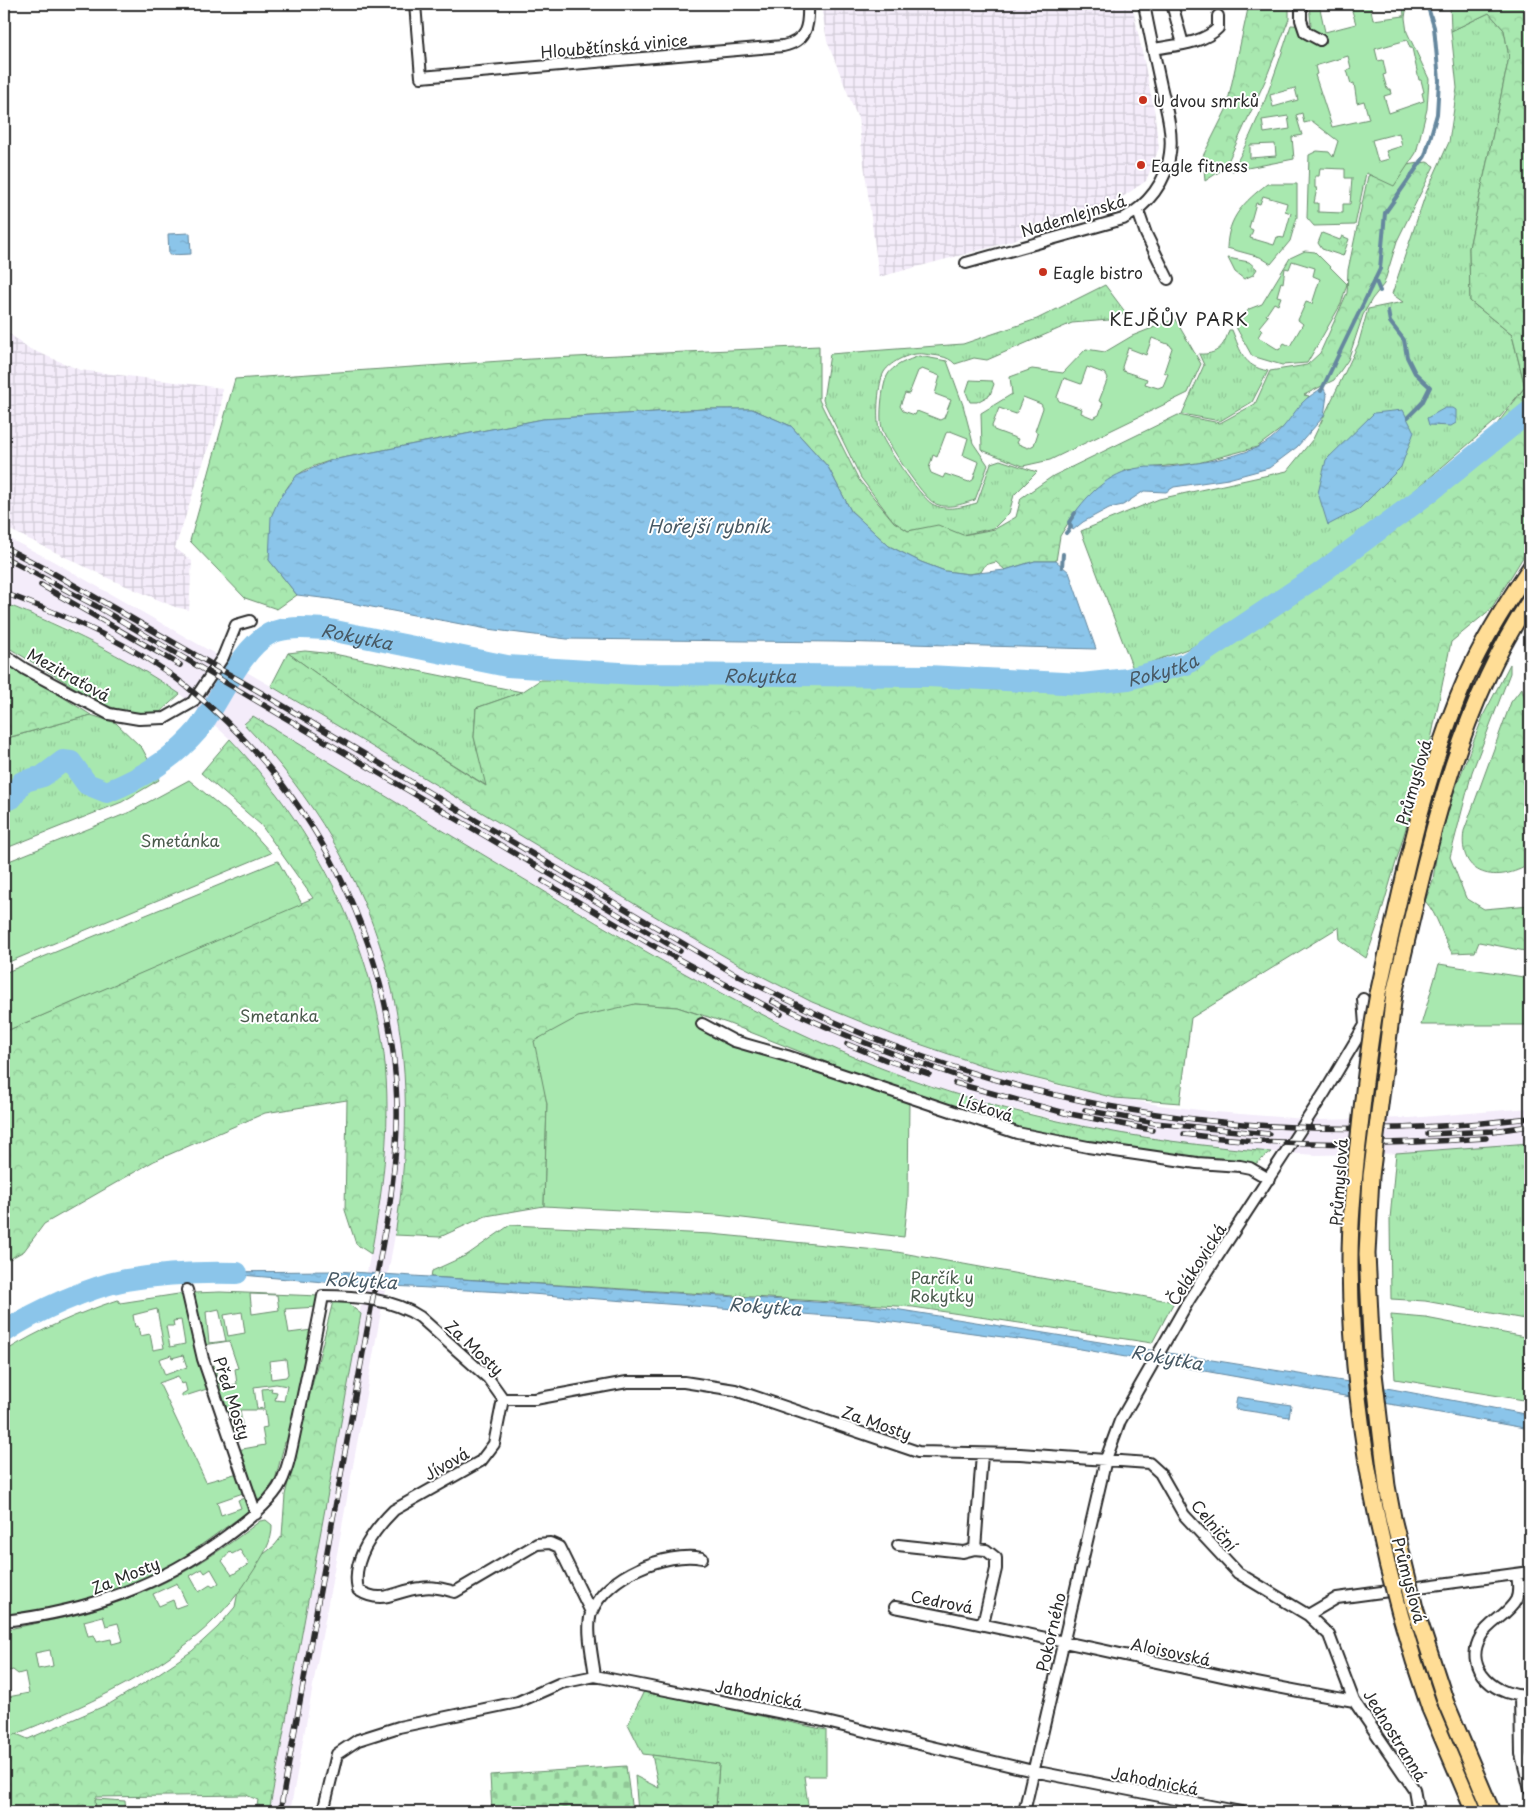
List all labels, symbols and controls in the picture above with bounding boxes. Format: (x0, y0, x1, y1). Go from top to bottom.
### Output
street label: Hloubětínská vinice (539, 27, 689, 63)
place label: U dvou smrků (1153, 88, 1259, 112)
marker: U dvou smrků (1137, 94, 1149, 106)
place label: Eagle fitness (1151, 153, 1248, 177)
marker: Eagle fitness (1135, 159, 1147, 171)
street label: Nademlejnská (1017, 188, 1129, 242)
place label: Eagle bistro (1053, 260, 1143, 284)
marker: Eagle bistro (1037, 266, 1049, 278)
district label: KEJŘŮV PARK (1109, 305, 1249, 332)
water label: Hořejší rybník (648, 512, 771, 539)
water label: Rokytka (319, 615, 396, 656)
street label: Mezitraťová (23, 641, 115, 707)
water label: Rokytka (1124, 646, 1204, 692)
water label: Rokytka (723, 661, 797, 689)
street label: Průmyslová (1389, 736, 1437, 828)
park label: Smetánka (140, 828, 220, 852)
park label: Smetanka (239, 1003, 319, 1027)
street label: Lísková (956, 1087, 1017, 1127)
street label: Průmyslová (1323, 1137, 1353, 1227)
street label: Čelákovická (1161, 1218, 1231, 1310)
water label: Rokytka (324, 1265, 399, 1295)
park label: Parčík u Rokytky (910, 1265, 974, 1307)
water label: Rokytka (728, 1290, 803, 1322)
street label: Za Mosty (440, 1314, 510, 1380)
water label: Rokytka (1129, 1337, 1206, 1377)
street label: Před Mosty (208, 1353, 258, 1443)
street label: Za Mosty (839, 1399, 915, 1445)
street label: Jívová (419, 1440, 473, 1485)
street label: Celniční (1186, 1494, 1244, 1557)
street label: Průmyslová (1387, 1534, 1433, 1626)
street label: Za Mosty (87, 1550, 163, 1600)
street label: Cedrová (909, 1583, 975, 1619)
street label: Pokorného (1029, 1590, 1071, 1674)
street label: Aloisovská (1129, 1631, 1213, 1671)
street label: Jahodnická (713, 1673, 805, 1713)
street label: Jednostranná (1358, 1684, 1434, 1786)
street label: Jahodnická (1109, 1760, 1201, 1800)

